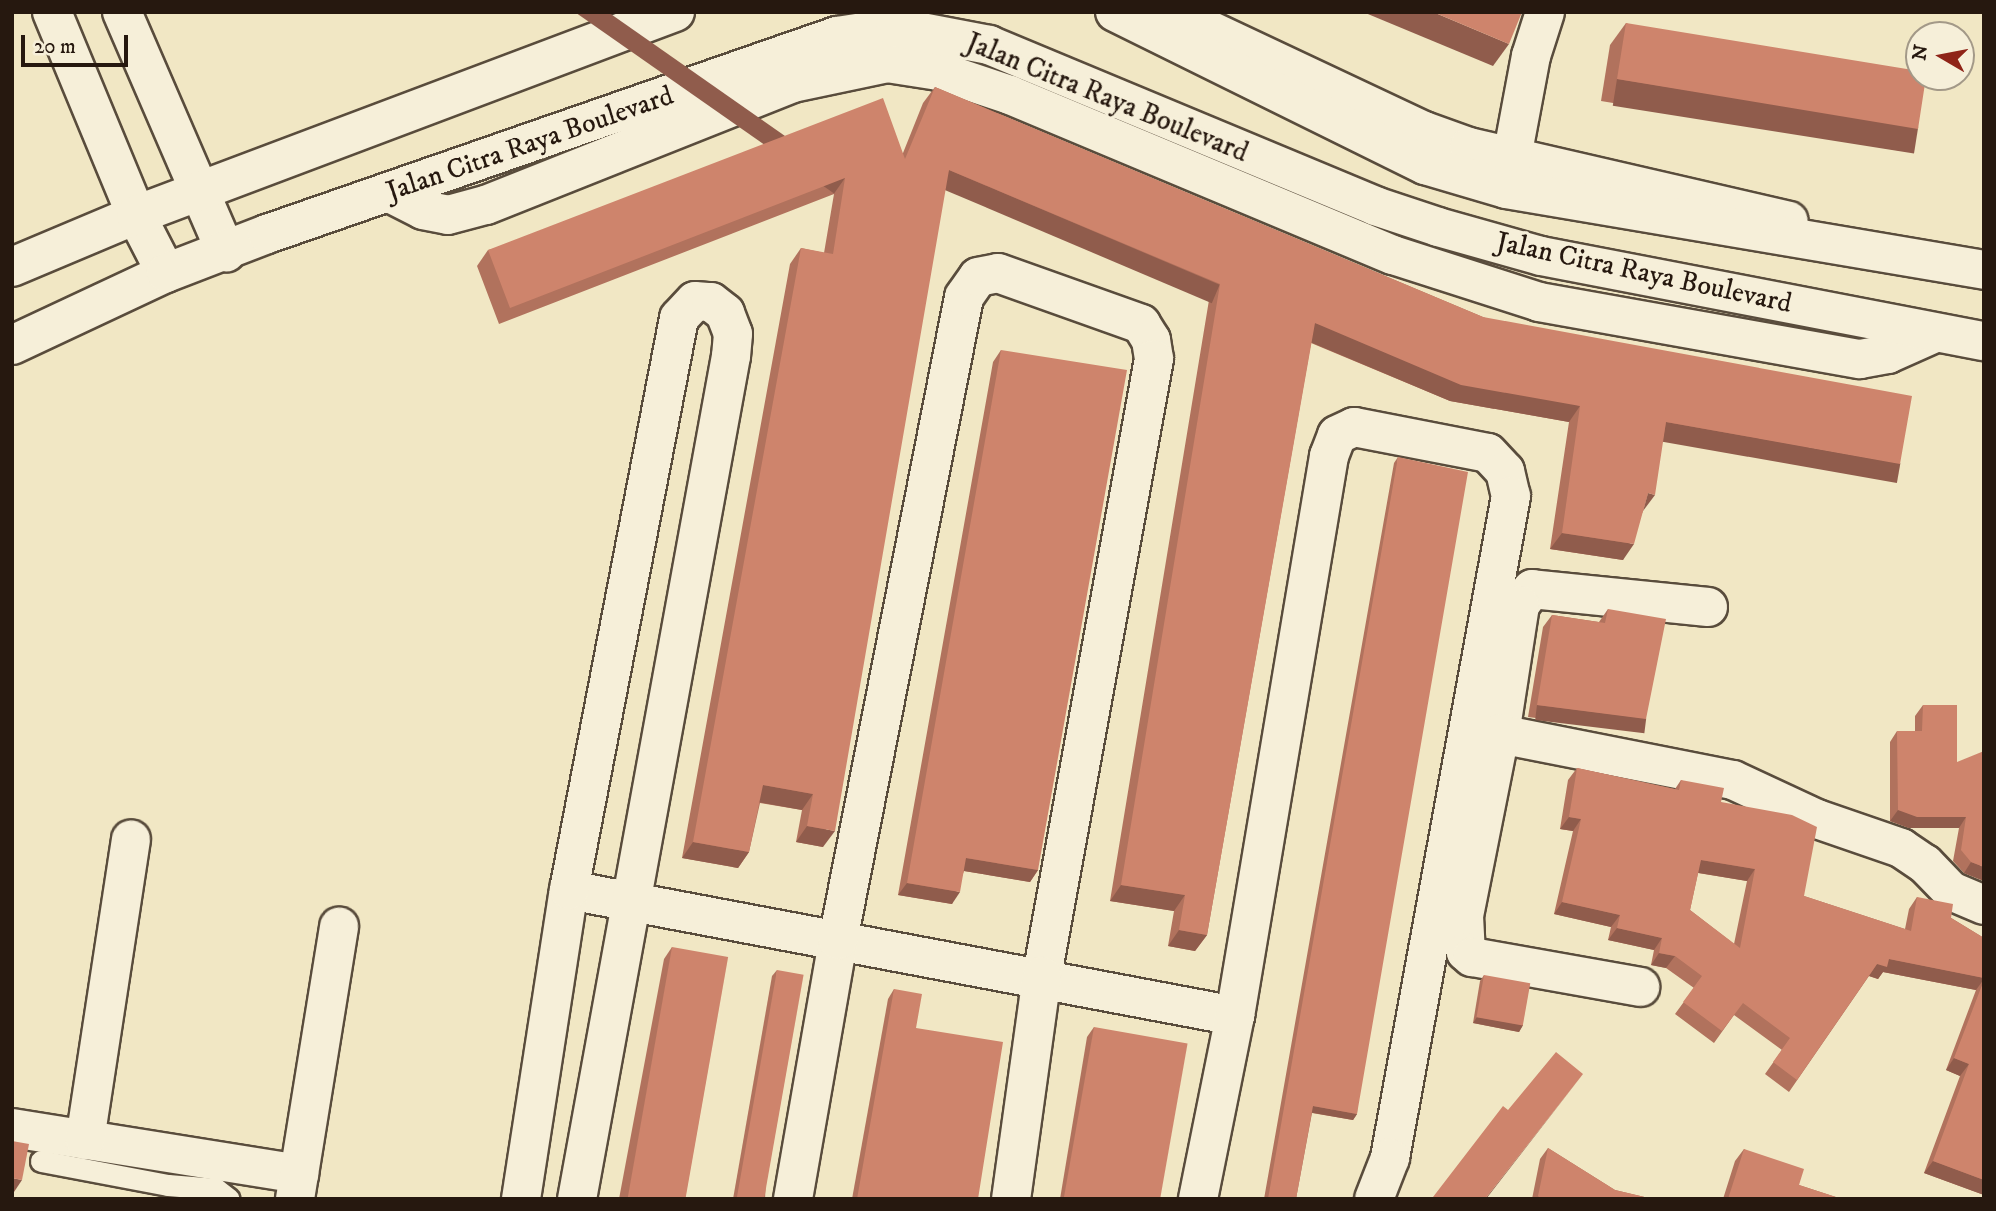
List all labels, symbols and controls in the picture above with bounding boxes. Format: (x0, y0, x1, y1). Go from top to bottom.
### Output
scale bar (24, 21, 131, 65)
north arrow (1905, 21, 1975, 91)
street label: Jalan Citra Raya Boulevard (961, 26, 1253, 170)
text: 20 m (34, 34, 76, 60)
text: N (1908, 43, 1933, 62)
street label: Jalan Citra Raya Boulevard (382, 79, 678, 209)
street label: Jalan Citra Raya Boulevard (1493, 225, 1795, 321)

